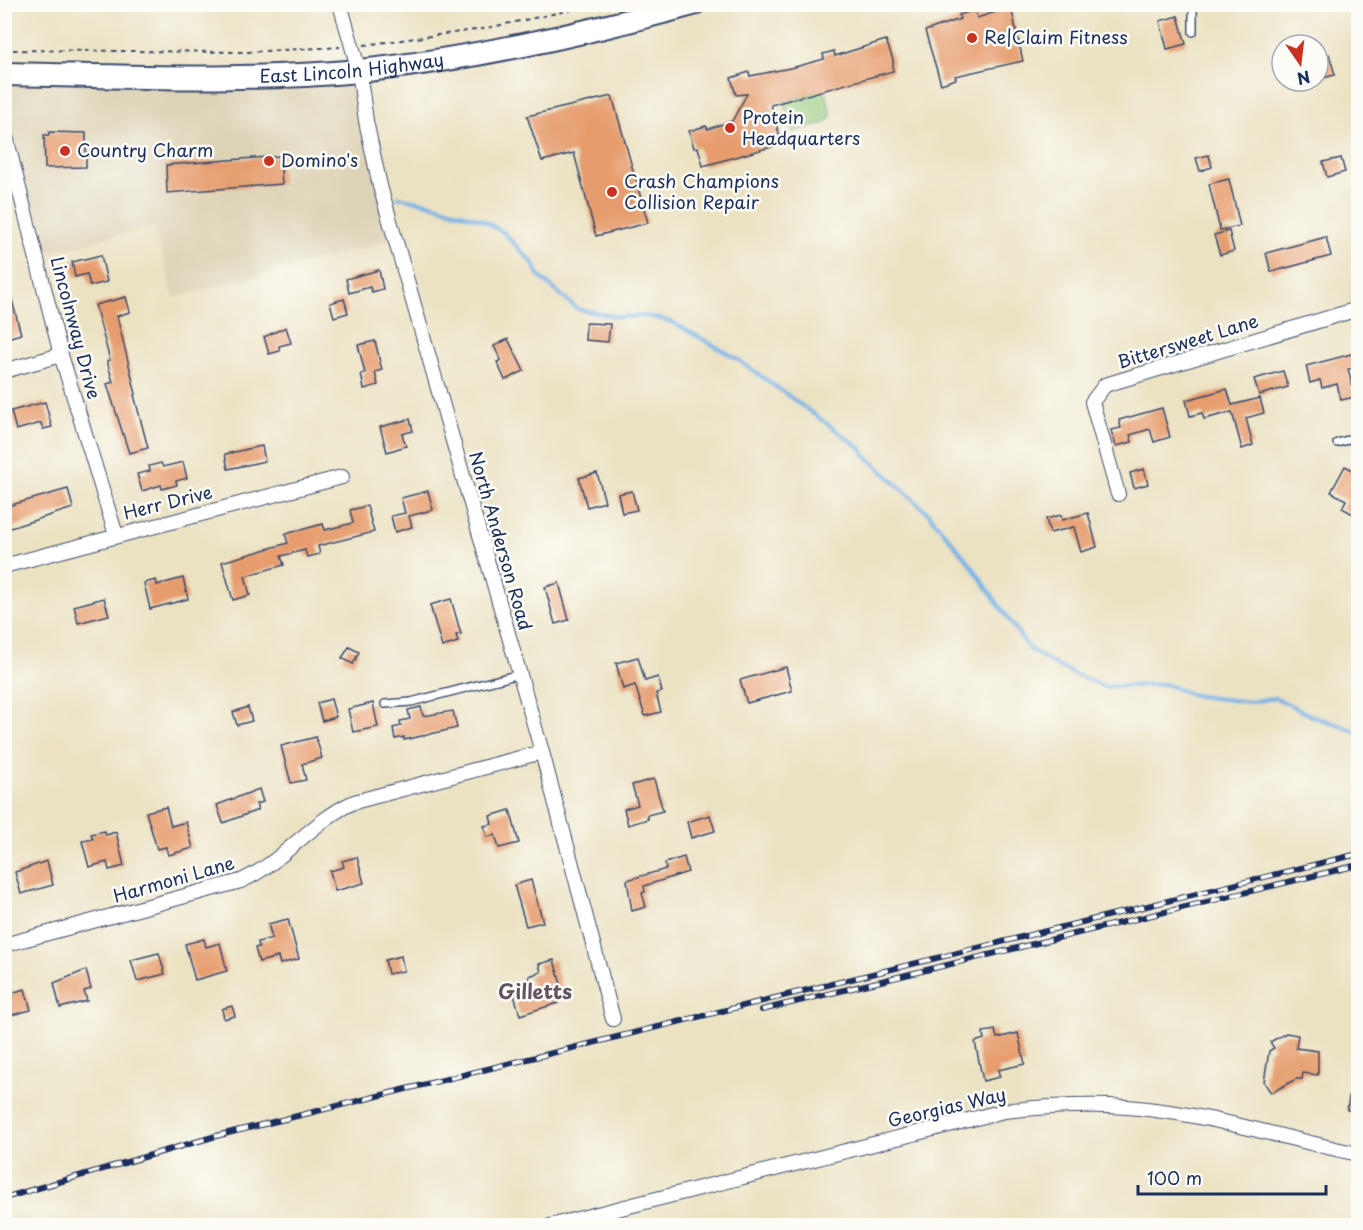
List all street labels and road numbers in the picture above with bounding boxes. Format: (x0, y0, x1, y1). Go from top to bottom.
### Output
street label: East Lincoln Highway (259, 45, 445, 89)
street label: Lincolnway Drive (44, 253, 108, 402)
street label: Bittersweet Lane (1114, 306, 1261, 375)
street label: North Anderson Road (463, 448, 540, 633)
street label: Herr Drive (120, 477, 215, 526)
street label: Harmoni Lane (110, 848, 237, 909)
street label: Georgias Way (885, 1080, 1008, 1133)

